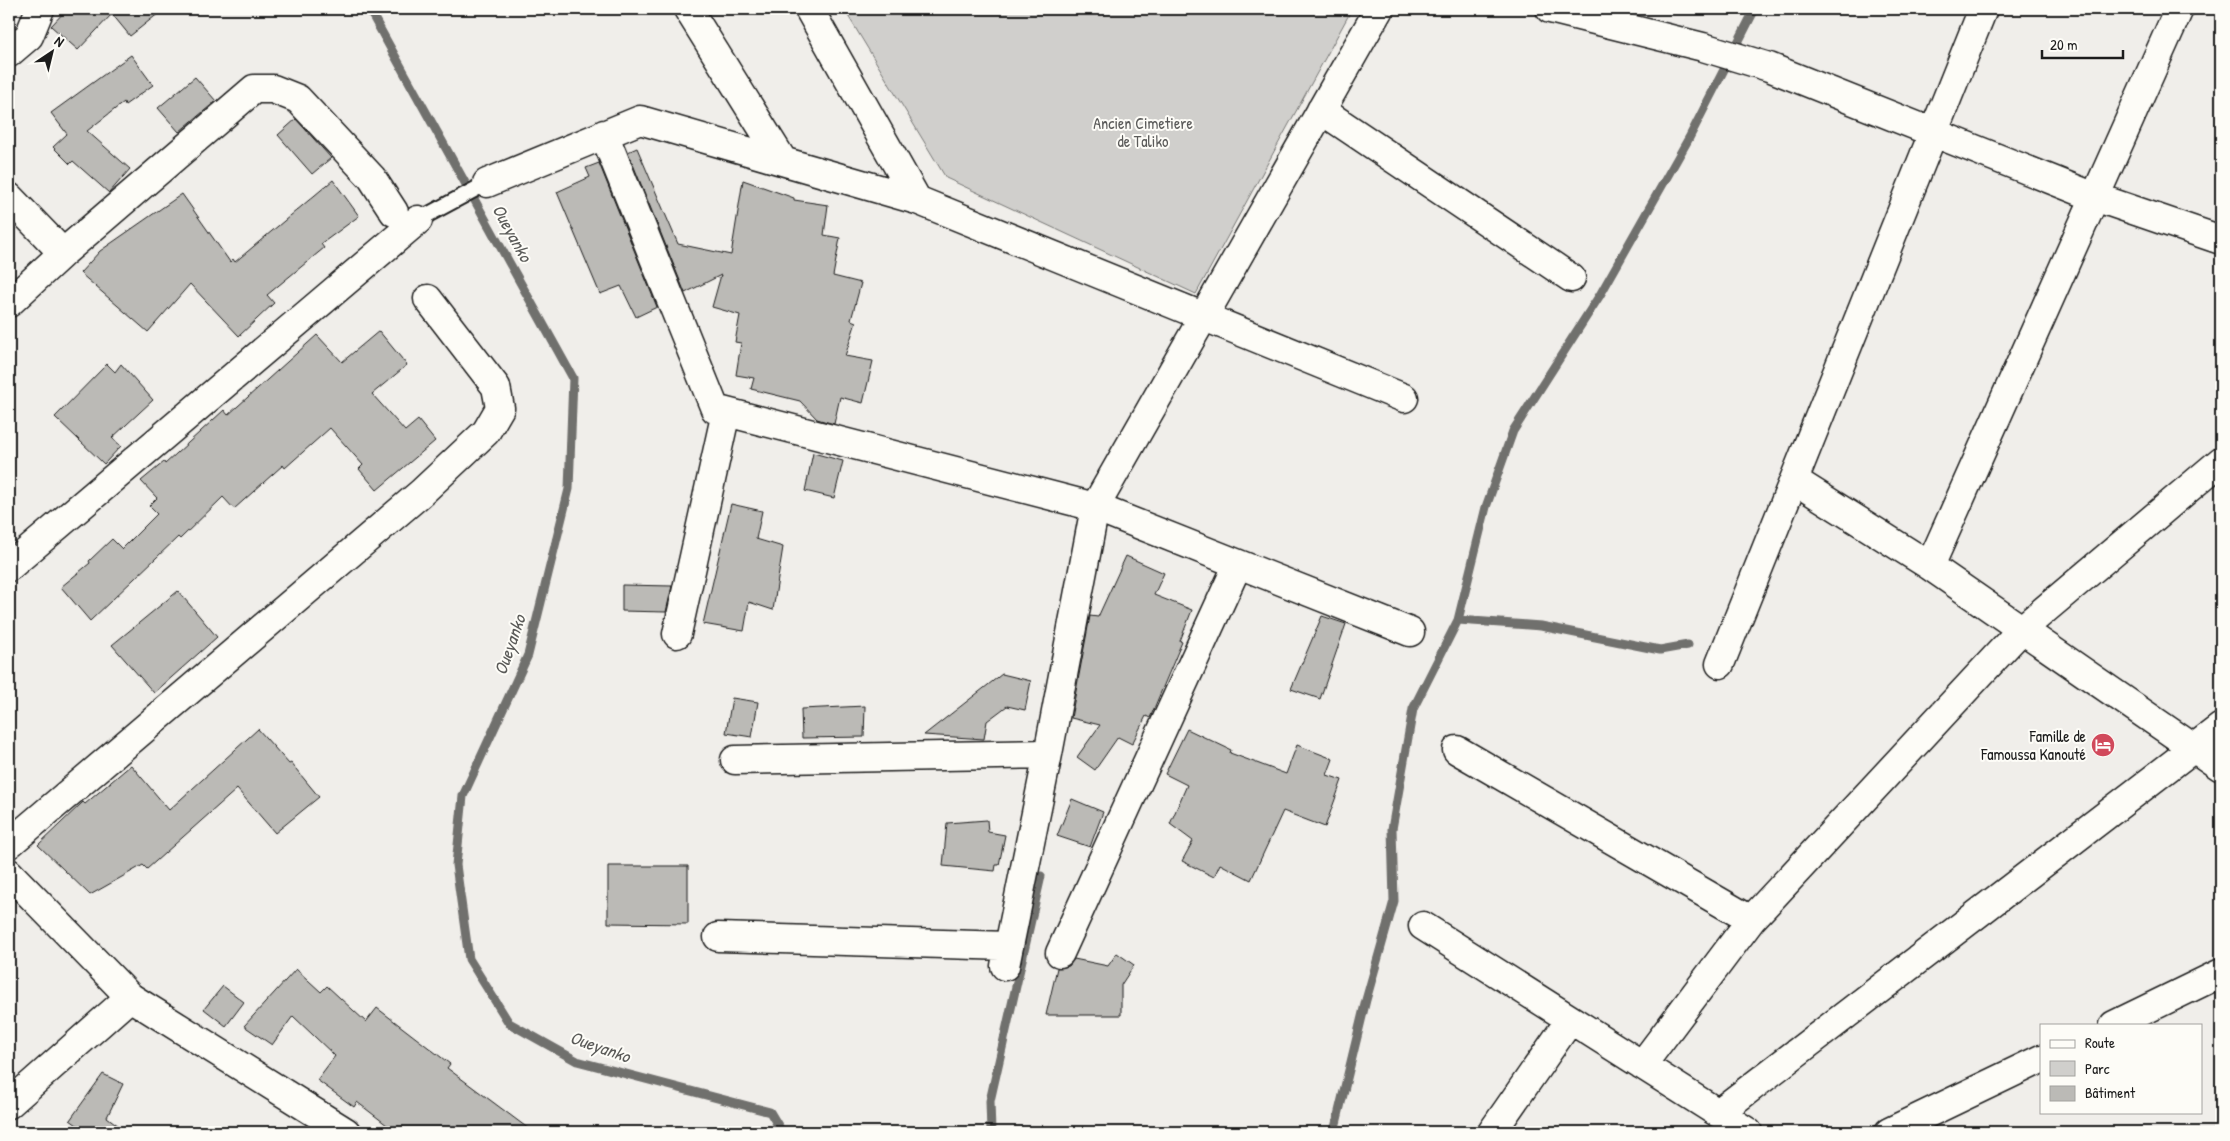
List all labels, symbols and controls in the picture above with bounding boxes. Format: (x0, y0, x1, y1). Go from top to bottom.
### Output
north arrow (28, 28, 78, 78)
scale bar (2042, 28, 2124, 60)
text: N (51, 31, 69, 51)
text: 20 m (2050, 34, 2077, 55)
park label: Ancien Cimetiere de Taliko (1093, 112, 1193, 152)
water label: Oueyanko (486, 200, 539, 267)
water label: Oueyanko (488, 610, 532, 678)
place label: Famille de Famoussa Kanouté (1980, 725, 2087, 765)
hotel icon: Famille de Famoussa Kanouté (2090, 732, 2116, 758)
legend (2040, 1024, 2202, 1114)
water label: Oueyanko (567, 1025, 635, 1069)
text: Route (2085, 1032, 2115, 1053)
text: Parc (2085, 1058, 2110, 1079)
text: Bâtiment (2085, 1082, 2136, 1103)

